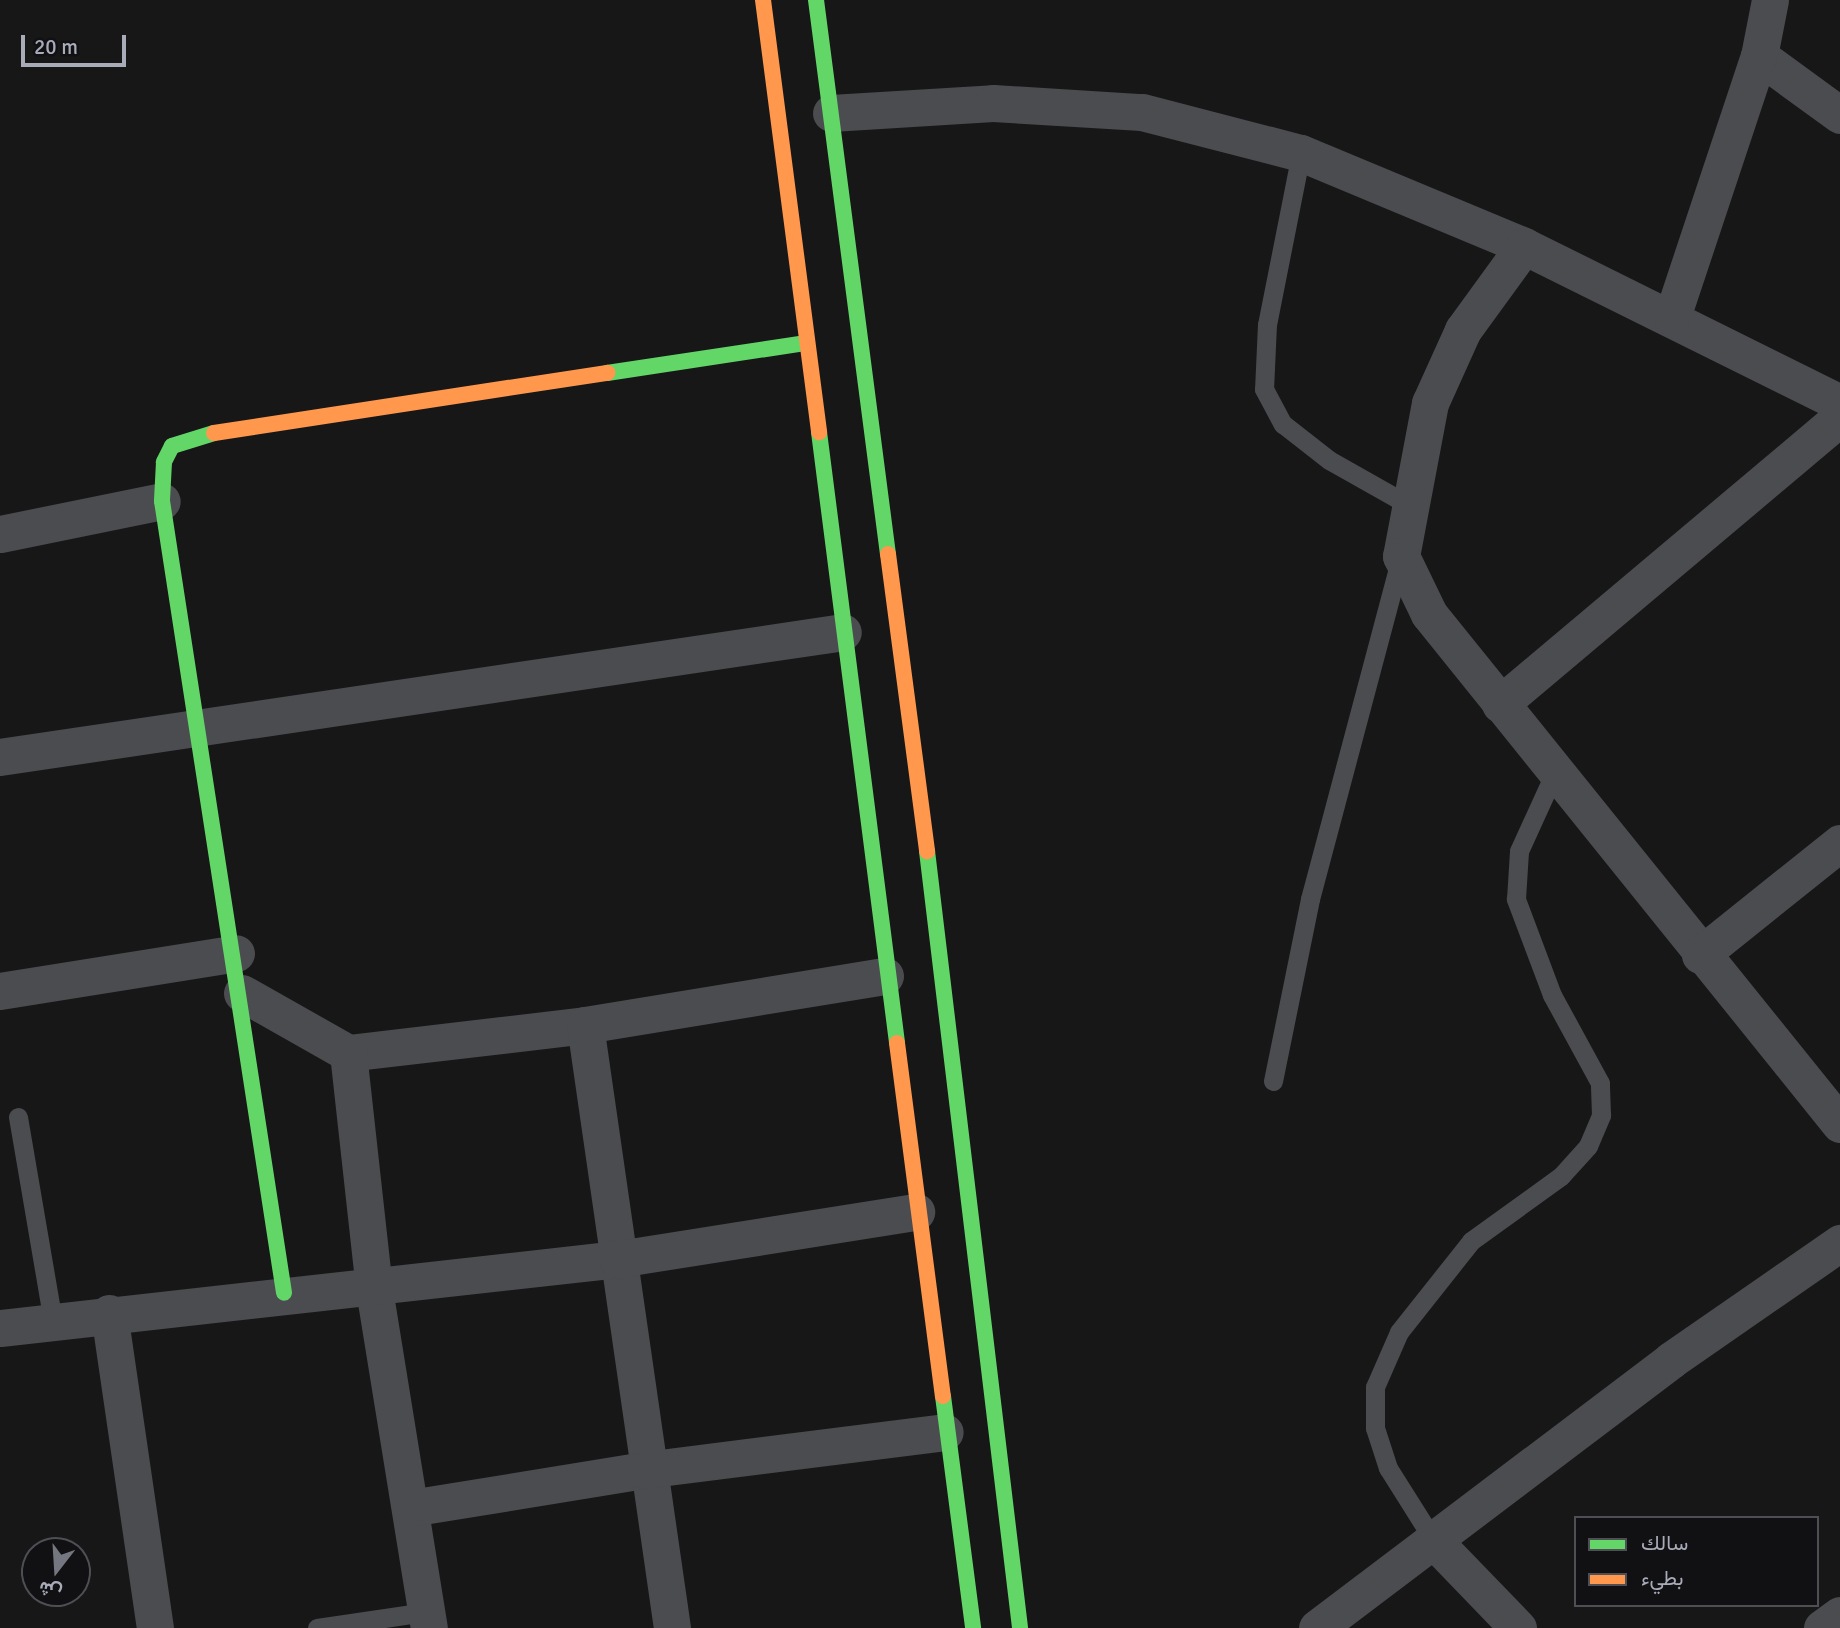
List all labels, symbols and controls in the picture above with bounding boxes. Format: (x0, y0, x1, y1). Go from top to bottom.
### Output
scale bar (24, 21, 130, 65)
text: 20 m (34, 34, 78, 60)
legend (1574, 1516, 1819, 1607)
text: سالك (1641, 1530, 1688, 1556)
north arrow (21, 1537, 91, 1607)
text: بطيء (1641, 1565, 1684, 1591)
text: ش (36, 1575, 65, 1605)

